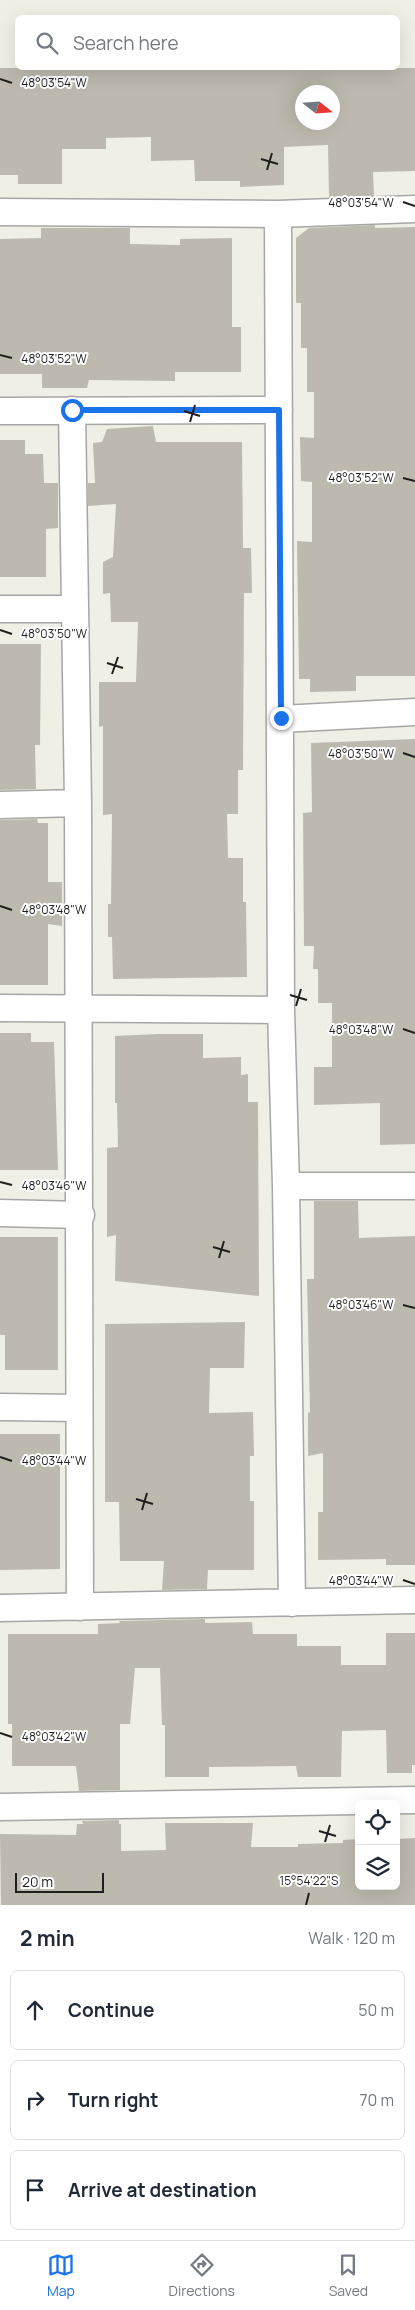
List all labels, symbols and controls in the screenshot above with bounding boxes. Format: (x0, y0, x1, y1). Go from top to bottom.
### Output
search box (15, 15, 400, 70)
icon: search (33, 29, 61, 57)
text: Search here (73, 30, 179, 56)
text: 48°03'54"W (21, 74, 88, 91)
north arrow (295, 85, 340, 130)
text: 48°03'54"W (328, 194, 395, 211)
text: 48°03'52"W (21, 350, 87, 367)
route start (61, 399, 84, 422)
text: 48°03'52"W (328, 469, 394, 486)
text: 48°03'50"W (21, 625, 88, 642)
route end (270, 707, 293, 730)
text: 48°03'50"W (328, 745, 395, 762)
text: 48°03'48"W (22, 901, 87, 918)
text: 48°03'48"W (329, 1021, 394, 1038)
text: 48°03'46"W (22, 1177, 87, 1194)
text: 48°03'46"W (329, 1296, 394, 1313)
text: 48°03'44"W (22, 1452, 87, 1469)
text: 48°03'44"W (329, 1572, 394, 1589)
text: 48°03'42"W (22, 1728, 87, 1745)
map controls (355, 1800, 400, 1890)
button: locate (355, 1800, 400, 1845)
button: layers (355, 1845, 400, 1890)
scale bar (15, 1870, 104, 1893)
text: 20 m (22, 1872, 53, 1891)
text: 15°54'22"S (280, 1872, 339, 1889)
text: 2 min (20, 1924, 75, 1952)
text: Walk · 120 m (308, 1927, 395, 1949)
icon: ahead (21, 1996, 49, 2024)
text: Continue (68, 1997, 154, 2023)
text: 50 m (358, 1999, 394, 2021)
icon: right (21, 2086, 49, 2114)
text: Turn right (68, 2087, 158, 2113)
text: 70 m (359, 2089, 394, 2111)
icon: arrive (21, 2176, 49, 2204)
text: Arrive at destination (68, 2177, 257, 2203)
tab: Map (47, 2251, 75, 2300)
tab: Directions (169, 2251, 235, 2300)
tab: Saved (329, 2251, 368, 2300)

